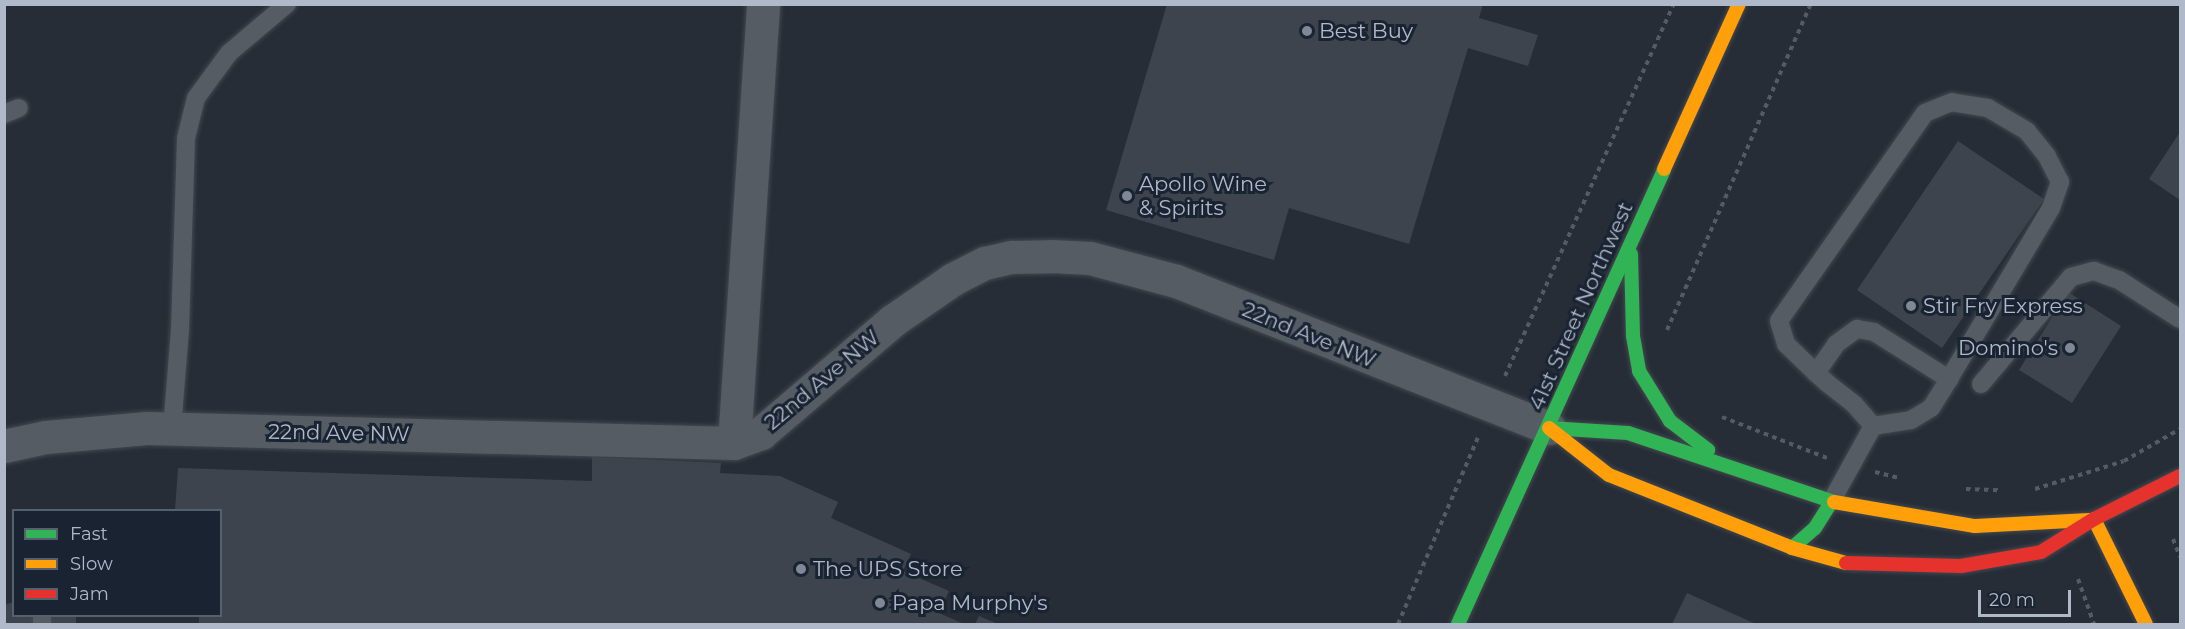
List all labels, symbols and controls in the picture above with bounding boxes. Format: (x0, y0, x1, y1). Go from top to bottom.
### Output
place label: Best Buy (1319, 18, 1413, 44)
marker: Best Buy (1300, 24, 1314, 38)
place label: Apollo Wine & Spirits (1139, 171, 1267, 221)
marker: Apollo Wine & Spirits (1120, 189, 1134, 203)
street label: 41st Street Northwest (1524, 198, 1638, 414)
place label: Stir Fry Express (1923, 293, 2083, 319)
street label: 22nd Ave NW (1239, 297, 1379, 373)
marker: Stir Fry Express (1904, 299, 1918, 313)
street label: 22nd Ave NW (760, 325, 884, 435)
place label: Domino's (1958, 335, 2058, 361)
marker: Domino's (2063, 341, 2077, 355)
street label: 22nd Ave NW (268, 419, 410, 447)
legend (12, 509, 222, 617)
text: Fast (70, 523, 108, 545)
text: Slow (70, 553, 113, 575)
place label: The UPS Store (813, 556, 963, 582)
marker: The UPS Store (794, 562, 808, 576)
scale bar (1981, 578, 2074, 616)
text: Jam (70, 583, 109, 605)
text: 20 m (1989, 589, 2035, 611)
place label: Papa Murphy's (892, 590, 1048, 616)
marker: Papa Murphy's (873, 596, 887, 610)

